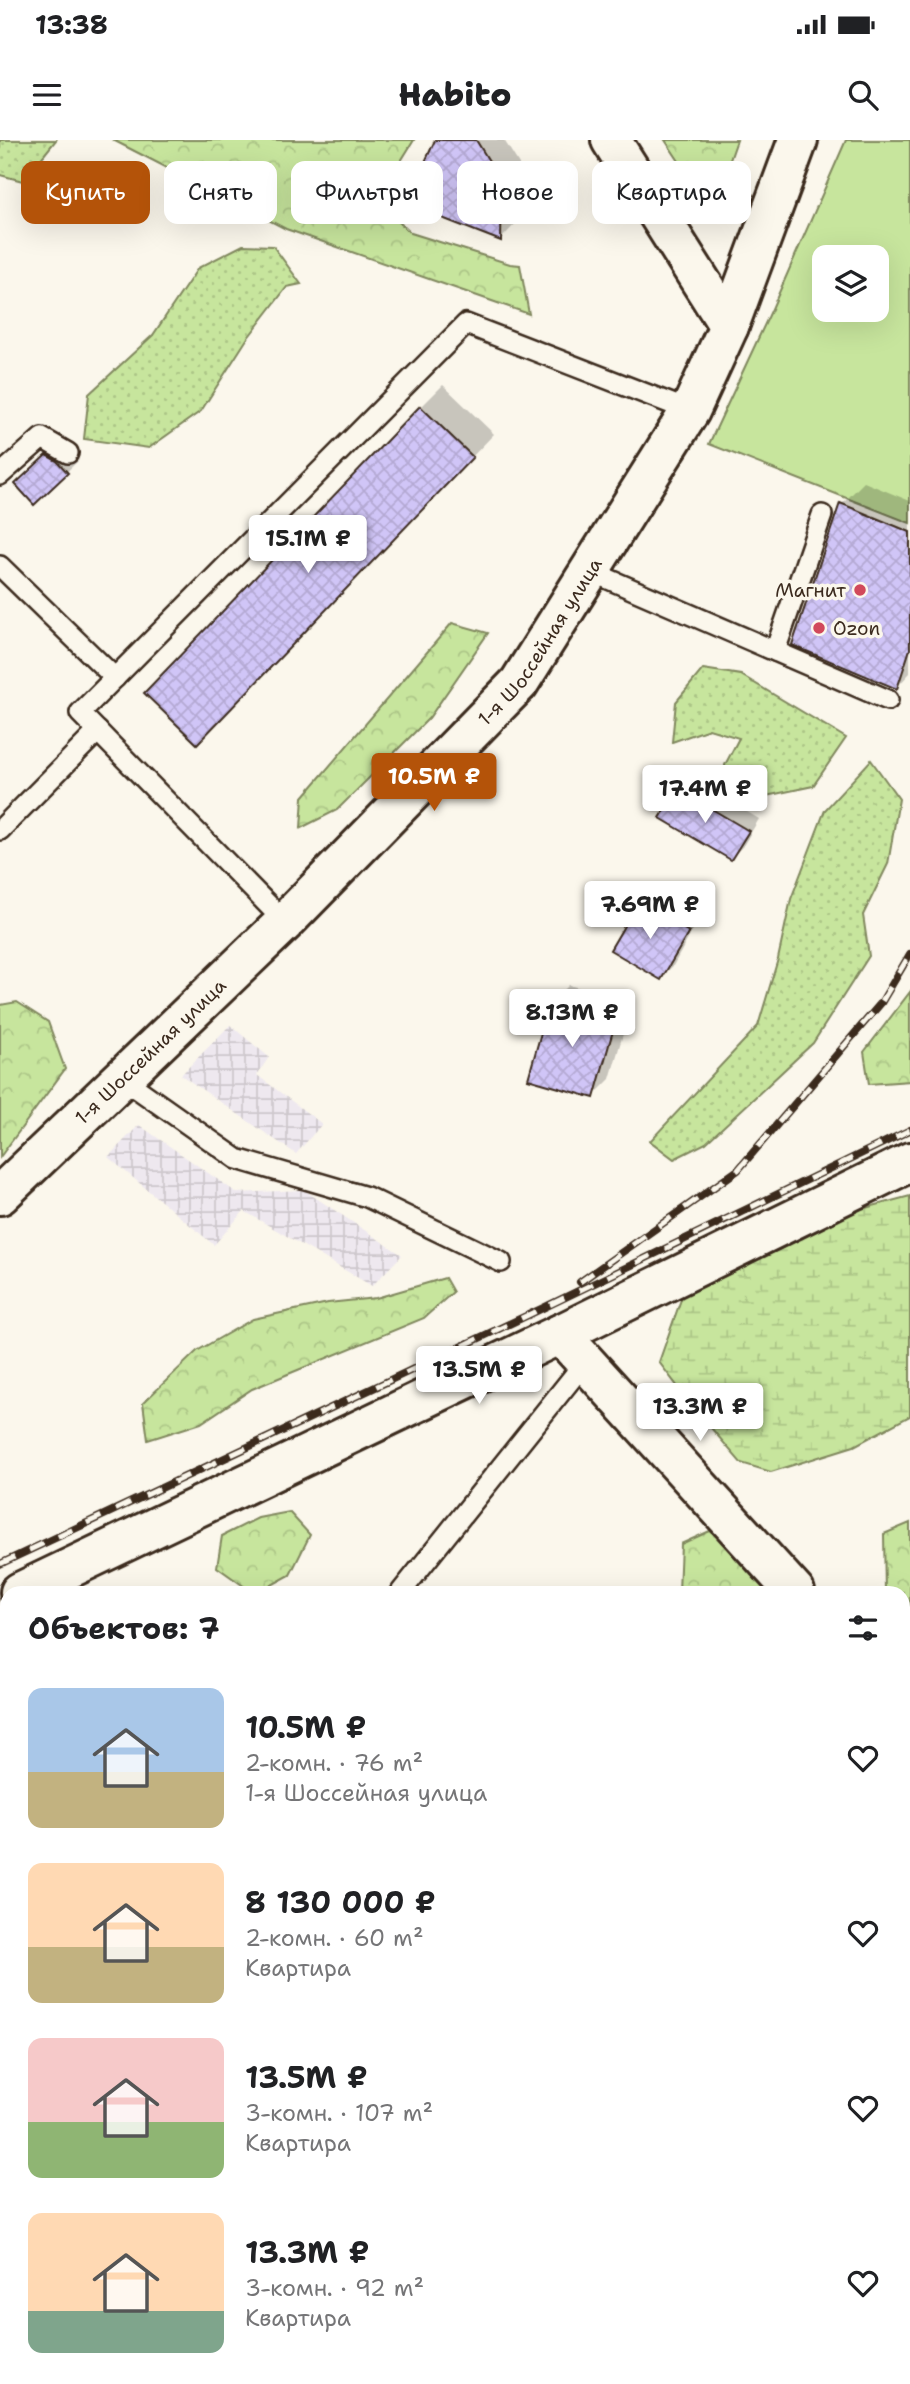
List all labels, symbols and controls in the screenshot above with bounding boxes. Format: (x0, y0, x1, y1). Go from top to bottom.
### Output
text: 13:38 (35, 7, 108, 42)
text: Habito (399, 73, 511, 116)
icon: menu (28, 76, 66, 114)
icon: search (844, 76, 882, 114)
chip: Купить (21, 161, 150, 224)
chip: Снять (164, 161, 277, 224)
chip: Фильтры (291, 161, 443, 224)
chip: Новое (457, 161, 578, 224)
chip: Квартира (592, 161, 751, 224)
map controls (812, 245, 889, 322)
button: layers (812, 245, 889, 322)
pin: 15.1M ₽ (243, 516, 373, 575)
text: 15.1M ₽ (265, 523, 351, 553)
street label: 1-я Шоссейная улица (472, 553, 608, 731)
place label: Магнит (775, 578, 846, 603)
marker: Магнит (852, 582, 868, 598)
place label: Ozon (833, 616, 880, 641)
marker: Ozon (811, 620, 827, 636)
pin: 10.5M ₽ (369, 754, 499, 813)
text: 10.5M ₽ (387, 761, 481, 791)
pin: 17.4M ₽ (640, 766, 770, 825)
text: 17.4M ₽ (658, 773, 752, 803)
pin: 7.69M ₽ (585, 882, 715, 941)
text: 7.69M ₽ (600, 889, 700, 919)
street label: 1-я Шоссейная улица (70, 973, 232, 1130)
pin: 8.13M ₽ (507, 990, 637, 1049)
text: 8.13M ₽ (525, 997, 619, 1027)
pin: 13.5M ₽ (414, 1346, 544, 1406)
text: 13.5M ₽ (432, 1354, 526, 1384)
pin: 13.3M ₽ (635, 1384, 765, 1443)
text: 13.3M ₽ (652, 1391, 748, 1421)
text: Объектов: 7 (28, 1608, 220, 1649)
icon: filters (844, 1609, 882, 1647)
text: 10.5M ₽ (245, 1707, 366, 1748)
icon: home (84, 1716, 168, 1800)
icon: heart (844, 1739, 882, 1777)
text: 2-комн. · 76 m² (245, 1748, 423, 1778)
text: 1-я Шоссейная улица (245, 1778, 487, 1808)
text: 8 130 000 ₽ (245, 1882, 436, 1923)
icon: home (84, 1891, 168, 1975)
icon: heart (844, 1914, 882, 1952)
text: 2-комн. · 60 m² (245, 1923, 423, 1953)
text: Квартира (245, 1953, 351, 1983)
text: 13.5M ₽ (245, 2057, 368, 2098)
icon: home (84, 2066, 168, 2150)
icon: heart (844, 2089, 882, 2127)
text: 3-комн. · 107 m² (245, 2098, 433, 2128)
text: Квартира (245, 2128, 351, 2158)
text: 13.3M ₽ (245, 2232, 369, 2273)
icon: home (84, 2241, 168, 2325)
icon: heart (844, 2264, 882, 2302)
text: 3-комн. · 92 m² (245, 2273, 424, 2303)
text: Квартира (245, 2303, 351, 2333)

